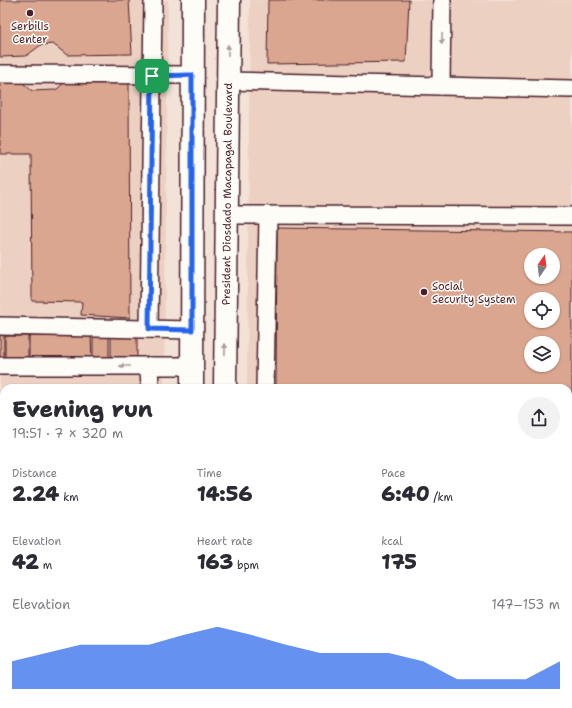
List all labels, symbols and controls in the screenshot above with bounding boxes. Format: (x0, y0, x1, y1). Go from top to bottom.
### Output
marker: Serbilis Center (25, 8, 35, 18)
place label: Serbilis Center (11, 19, 49, 47)
one-way arrow (439, 33, 445, 46)
one-way arrow (225, 43, 231, 56)
pin (135, 59, 169, 93)
icon: arrive (141, 65, 163, 87)
street label: President Diosdado Macapagal Boulevard (219, 83, 236, 305)
north arrow (524, 248, 560, 284)
map controls (524, 248, 560, 372)
place label: Social Security System (432, 279, 516, 307)
marker: Social Security System (419, 287, 429, 297)
button: locate (524, 292, 560, 328)
button: layers (524, 336, 560, 372)
one-way arrow (222, 342, 228, 355)
one-way arrow (118, 363, 131, 369)
text: Evening run (12, 395, 153, 424)
button: share (518, 397, 560, 439)
text: 19:51 · 7 × 320 m (12, 425, 123, 442)
text: Distance (12, 466, 57, 481)
text: Time (197, 466, 222, 481)
text: Pace (381, 466, 406, 481)
text: 2.24 (12, 481, 59, 507)
text: 14:56 (197, 481, 253, 507)
text: 6:40 (381, 481, 430, 507)
text: km (59, 490, 79, 505)
text: /km (430, 490, 453, 505)
text: Elevation (12, 534, 61, 549)
text: Heart rate (197, 534, 253, 549)
text: kcal (381, 534, 403, 549)
text: 42 (12, 549, 39, 575)
text: 163 (197, 549, 233, 575)
text: 175 (381, 549, 417, 575)
text: m (39, 558, 52, 573)
text: bpm (233, 558, 259, 573)
text: Elevation (12, 596, 70, 613)
text: 147–153 m (491, 596, 560, 613)

